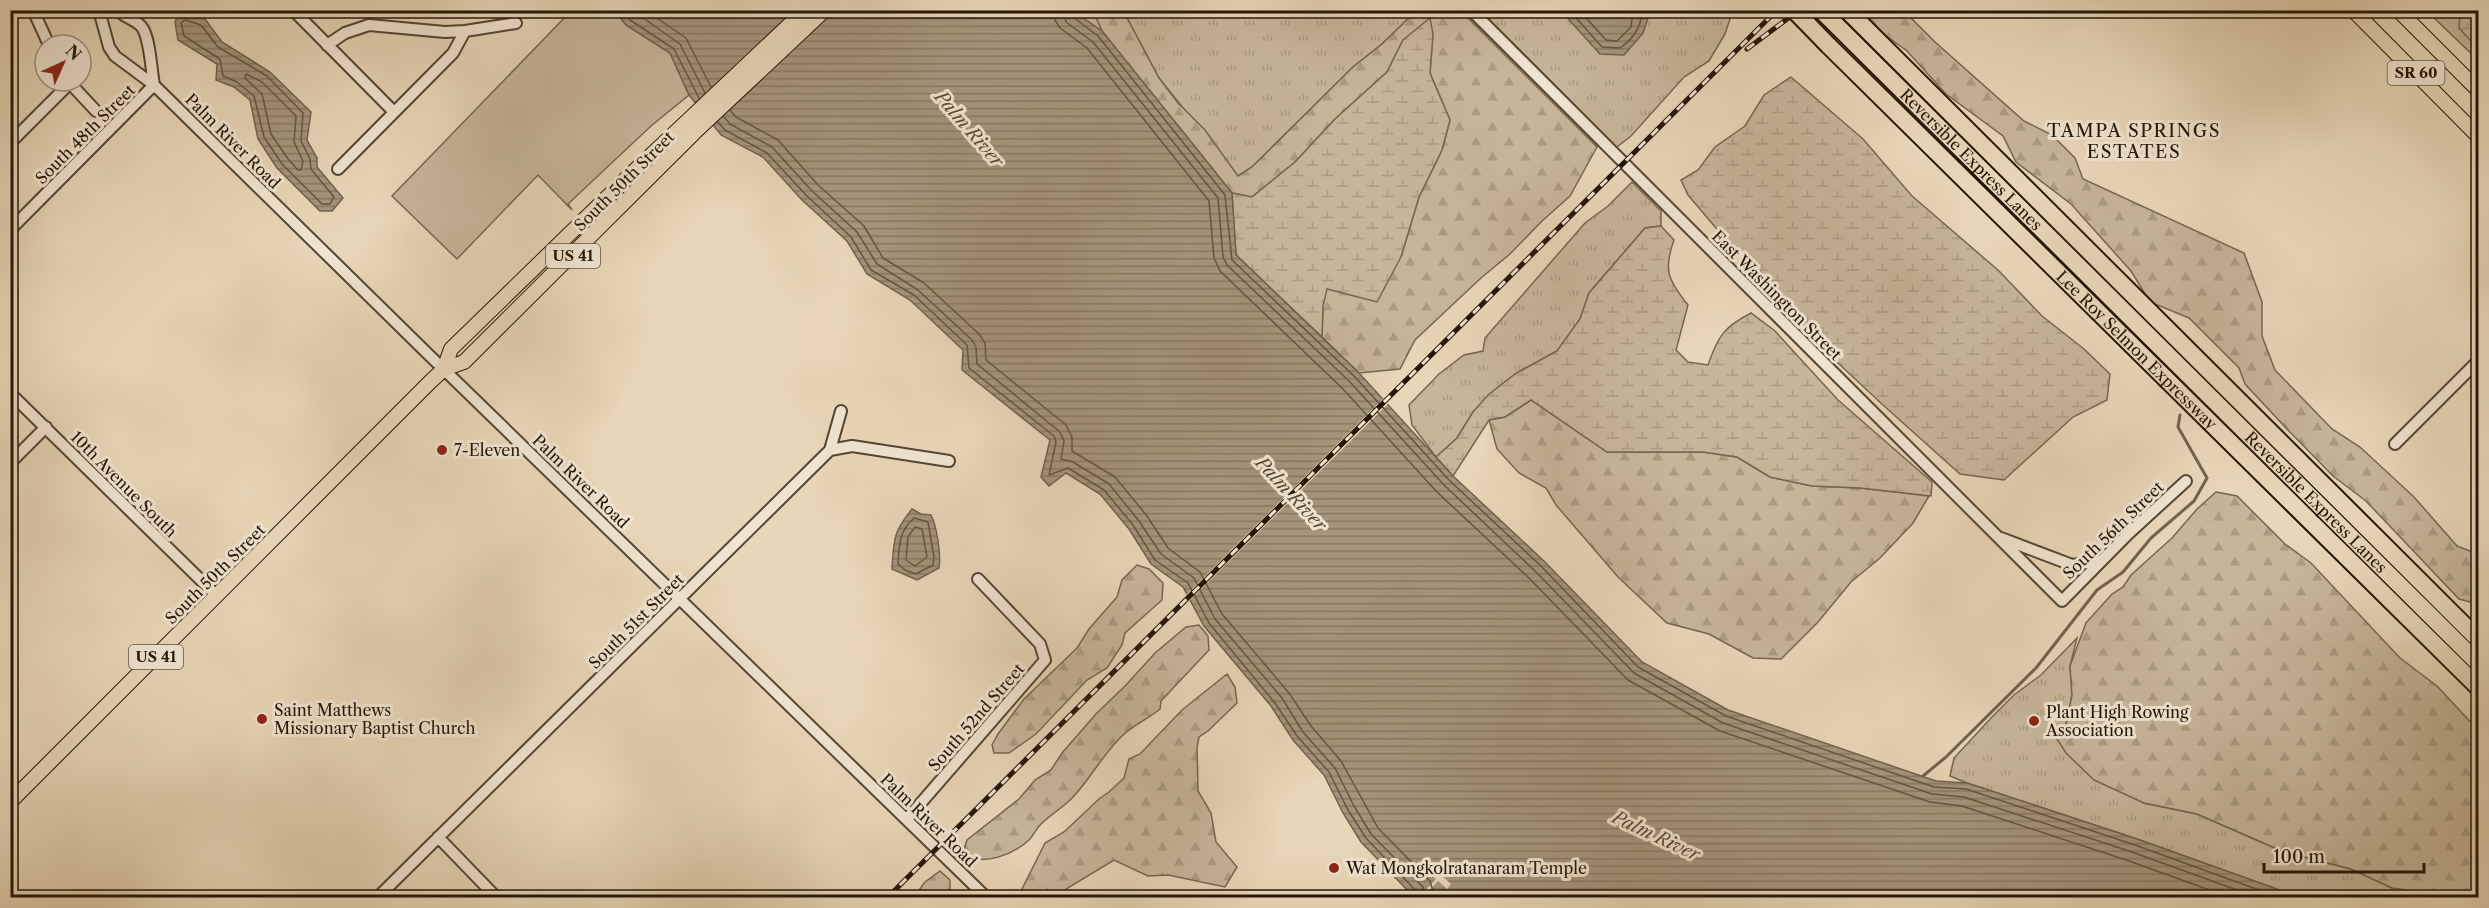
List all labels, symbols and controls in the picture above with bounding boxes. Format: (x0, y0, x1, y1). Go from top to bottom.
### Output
north arrow (33, 33, 93, 93)
text: N (62, 40, 86, 64)
road number: SR 60 (2388, 61, 2444, 85)
street label: South 48th Street (31, 80, 139, 188)
street label: Reversible Express Lanes (1896, 84, 2047, 234)
water label: Palm River (929, 85, 1009, 173)
street label: Palm River Road (181, 89, 285, 193)
district label: TAMPA SPRINGS ESTATES (2047, 120, 2221, 163)
street label: South 50th Street (570, 127, 678, 235)
street label: East Washington Street (1708, 226, 1846, 364)
road number: US 41 (546, 244, 600, 268)
street label: Lee Roy Selmon Expressway (2052, 266, 2222, 434)
street label: 10th Avenue South (67, 427, 181, 541)
street label: Reversible Express Lanes (2241, 427, 2391, 577)
street label: Palm River Road (529, 430, 634, 532)
place label: 7-Eleven (454, 440, 520, 460)
marker: 7-Eleven (435, 443, 449, 457)
water label: Palm River (1250, 451, 1332, 537)
street label: South 56th Street (2058, 477, 2168, 583)
street label: South 50th Street (161, 520, 269, 628)
street label: South 51st Street (584, 569, 688, 673)
road number: US 41 (129, 645, 183, 669)
street label: South 52nd Street (924, 659, 1029, 775)
place label: Saint Matthews Missionary Baptist Church (274, 700, 475, 738)
place label: Plant High Rowing Association (2045, 702, 2189, 740)
marker: Saint Matthews Missionary Baptist Church (255, 712, 269, 726)
marker: Plant High Rowing Association (2027, 714, 2041, 728)
street label: Palm River Road (877, 769, 982, 871)
water label: Palm River (1607, 805, 1705, 866)
scale bar (2264, 836, 2424, 874)
text: 100 m (2273, 846, 2325, 868)
place label: Wat Mongkolratanaram Temple (1345, 858, 1587, 878)
marker: Wat Mongkolratanaram Temple (1327, 861, 1341, 875)

